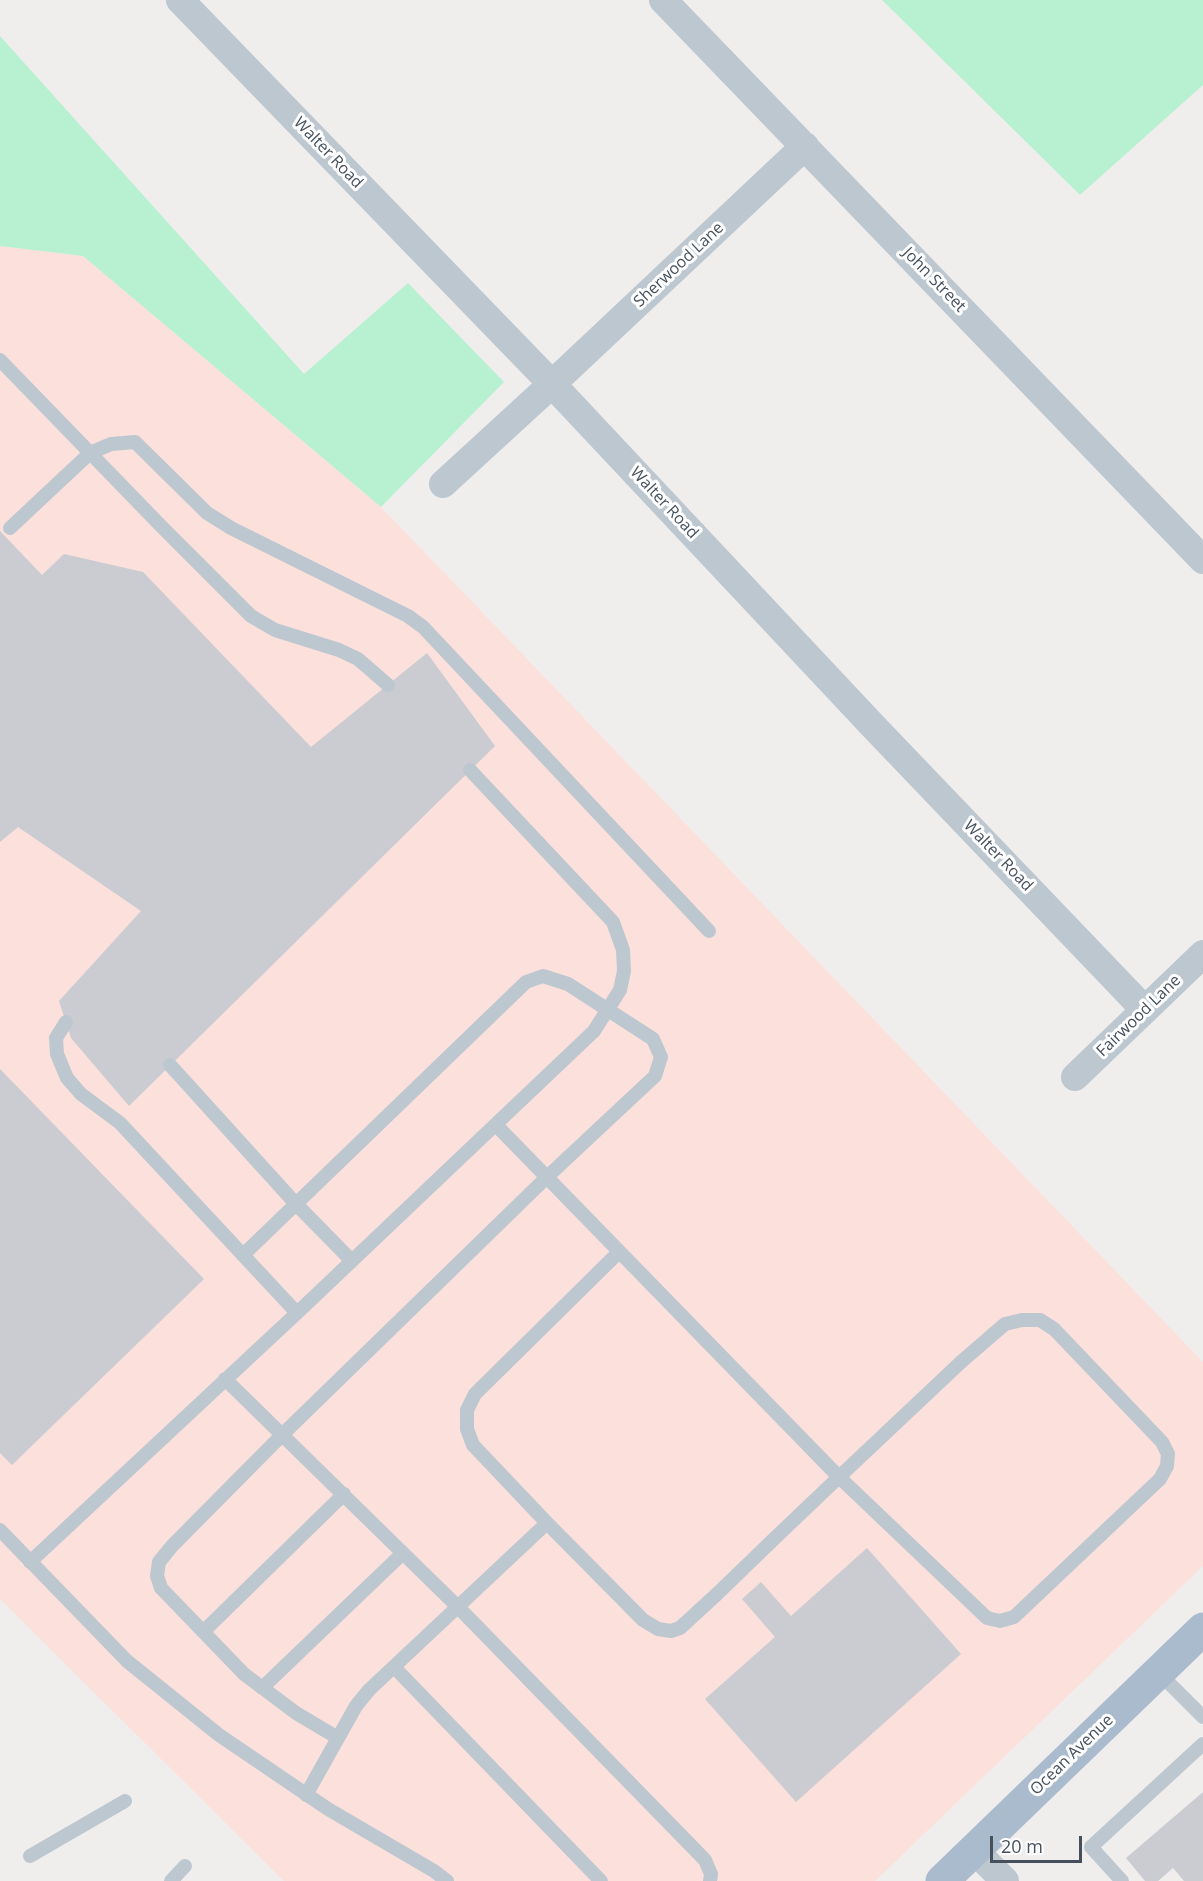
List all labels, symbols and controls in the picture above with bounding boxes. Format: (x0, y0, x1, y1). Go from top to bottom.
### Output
street label: Walter Road (289, 114, 367, 192)
street label: Sherwood Lane (630, 219, 728, 311)
street label: John Street (898, 244, 970, 316)
street label: Walter Road (626, 463, 702, 543)
street label: Walter Road (959, 817, 1037, 895)
street label: Fairwood Lane (1093, 971, 1185, 1061)
street label: Ocean Avenue (1027, 1711, 1117, 1799)
scale bar (993, 1824, 1084, 1862)
text: 20 m (1001, 1834, 1043, 1858)

